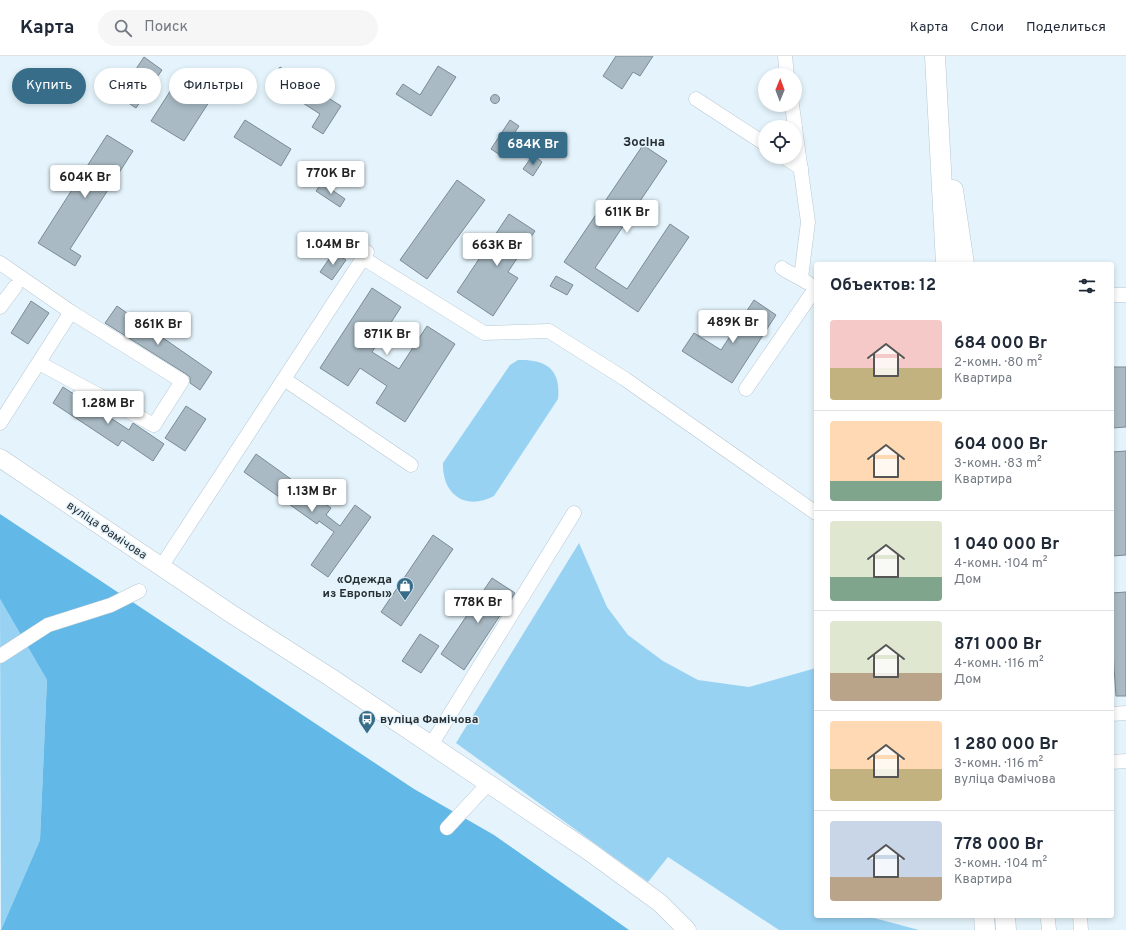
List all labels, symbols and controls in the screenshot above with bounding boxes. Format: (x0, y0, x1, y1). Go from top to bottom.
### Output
search box (98, 10, 378, 46)
text: Карта (20, 16, 74, 40)
icon: search (112, 17, 134, 39)
text: Поиск (144, 18, 188, 37)
text: Карта (910, 19, 948, 36)
text: Слои (970, 19, 1004, 36)
text: Поделиться (1026, 19, 1106, 36)
chip: Купить (12, 68, 86, 104)
chip: Снять (94, 68, 161, 104)
chip: Фильтры (169, 68, 257, 104)
chip: Новое (265, 68, 335, 104)
north arrow (758, 68, 802, 112)
map controls (758, 68, 802, 164)
button: locate (758, 120, 802, 164)
pin: 684K Br (496, 132, 570, 166)
district label: Зосіна (623, 135, 665, 151)
text: 684K Br (507, 137, 559, 153)
pin: 770K Br (294, 161, 368, 195)
pin: 604K Br (48, 165, 122, 199)
text: 770K Br (306, 166, 356, 182)
text: 604K Br (59, 170, 111, 186)
pin: 611K Br (590, 200, 664, 234)
text: 611K Br (604, 205, 650, 221)
pin: 1.04M Br (292, 232, 374, 266)
pin: 663K Br (460, 233, 534, 267)
text: 1.04M Br (306, 237, 360, 253)
text: 663K Br (472, 238, 522, 254)
text: Объектов: 12 (830, 275, 936, 297)
icon: filters (1076, 275, 1098, 297)
pin: 489K Br (696, 310, 770, 344)
pin: 861K Br (121, 312, 195, 346)
text: 489K Br (707, 315, 759, 331)
text: 861K Br (134, 317, 182, 333)
pin: 871K Br (350, 322, 424, 356)
text: 871K Br (363, 327, 411, 343)
text: 684 000 Br (954, 333, 1047, 355)
icon: home (862, 336, 910, 384)
text: 2-комн. · 80 m² (954, 355, 1042, 371)
text: Квартира (954, 371, 1012, 387)
pin: 1.28M Br (67, 391, 149, 425)
text: 1.28M Br (82, 396, 134, 412)
text: 604 000 Br (954, 434, 1048, 456)
icon: home (862, 437, 910, 485)
text: 3-комн. · 83 m² (954, 456, 1042, 472)
text: Квартира (954, 472, 1012, 488)
pin: 1.13M Br (271, 479, 353, 513)
text: 1.13M Br (287, 484, 337, 500)
street label: вуліца Фамічова (63, 498, 150, 564)
text: 1 040 000 Br (954, 534, 1059, 556)
icon: home (862, 537, 910, 585)
text: 4-комн. · 104 m² (954, 556, 1047, 572)
place label: «Одежда из Европы» (323, 572, 392, 602)
text: Дом (954, 572, 981, 588)
shop icon: «Одежда из Европы» (395, 576, 415, 601)
pin: 778K Br (441, 590, 515, 624)
text: 778K Br (454, 595, 502, 611)
text: 871 000 Br (954, 634, 1042, 656)
icon: home (862, 637, 910, 685)
text: 4-комн. · 116 m² (954, 656, 1044, 672)
text: Дом (954, 672, 981, 688)
bus stop icon: вуліца Фамічова (357, 709, 377, 734)
place label: вуліца Фамічова (380, 712, 478, 728)
text: 1 280 000 Br (954, 734, 1058, 756)
icon: home (862, 737, 910, 785)
text: 3-комн. · 116 m² (954, 756, 1043, 772)
text: вуліца Фамічова (954, 772, 1056, 788)
text: 778 000 Br (954, 834, 1043, 856)
icon: home (862, 837, 910, 885)
text: 3-комн. · 104 m² (954, 856, 1047, 872)
text: Квартира (954, 872, 1012, 888)

